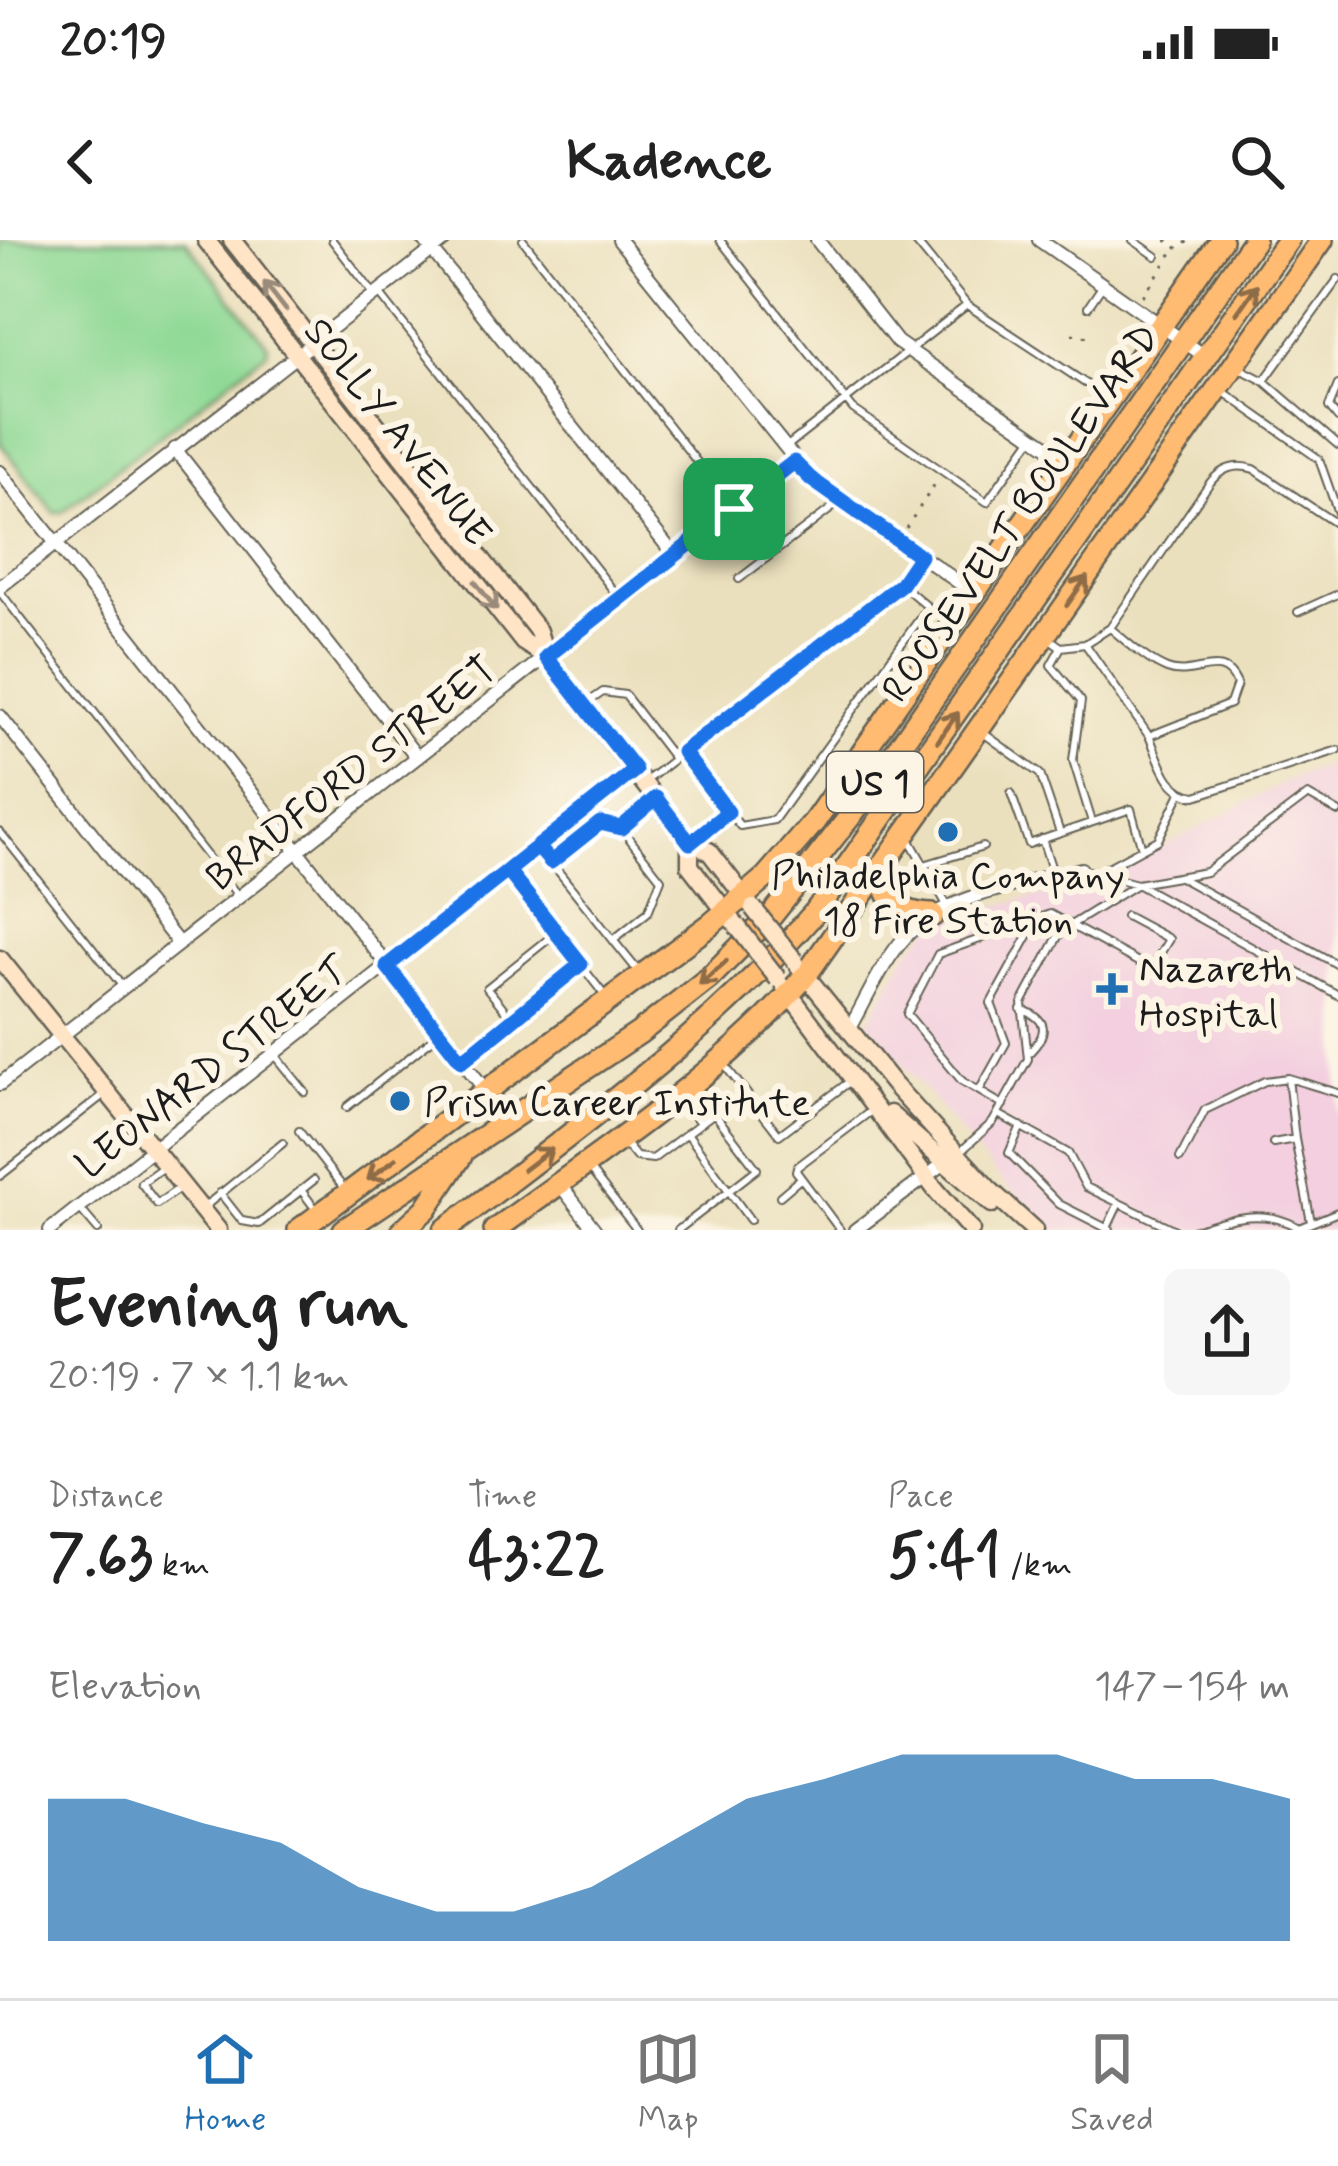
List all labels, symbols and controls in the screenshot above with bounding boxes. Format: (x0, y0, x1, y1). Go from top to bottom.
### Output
text: 20:19 (60, 13, 167, 72)
text: Kadence (566, 127, 772, 198)
icon: back (48, 129, 114, 195)
icon: search (1224, 129, 1290, 195)
one-way arrow (262, 280, 289, 312)
one-way arrow (1234, 282, 1259, 316)
street label: SOLLY AVENUE (291, 308, 502, 558)
street label: ROOSEVELT BOULEVARD (872, 315, 1172, 713)
pin (683, 458, 785, 560)
icon: arrive (701, 476, 767, 542)
one-way arrow (1064, 575, 1089, 608)
one-way arrow (472, 580, 499, 612)
street label: BRADFORD STREET (197, 646, 508, 904)
one-way arrow (935, 710, 960, 744)
road number: US 1 (827, 752, 923, 812)
marker: Philadelphia Company 18 Fire Station (935, 819, 961, 845)
place label: Philadelphia Company 18 Fire Station (771, 852, 1125, 948)
street label: LEONARD STREET (66, 945, 361, 1191)
place label: Nazareth Hospital (1139, 945, 1292, 1041)
one-way arrow (698, 959, 729, 986)
marker: Nazareth Hospital (1096, 973, 1128, 1005)
place label: Prism Career Institute (424, 1079, 810, 1130)
marker: Prism Career Institute (387, 1088, 413, 1114)
one-way arrow (522, 1146, 554, 1173)
one-way arrow (366, 1155, 399, 1181)
text: Evening run (48, 1264, 408, 1350)
button: share (1164, 1269, 1290, 1395)
text: 20:19 · 7 × 1.1 km (48, 1352, 350, 1403)
text: Distance (48, 1475, 164, 1519)
text: Time (468, 1475, 537, 1519)
text: Pace (888, 1475, 954, 1519)
text: 7.63 (48, 1519, 153, 1598)
text: 43:22 (468, 1519, 605, 1598)
text: 5:41 (888, 1519, 1001, 1598)
text: km (153, 1544, 210, 1588)
text: /km (1001, 1544, 1072, 1588)
text: Elevation (48, 1662, 202, 1713)
text: 147–154 m (1094, 1662, 1290, 1713)
tab: Home (184, 2026, 266, 2142)
tab: Map (635, 2026, 701, 2142)
tab: Saved (1070, 2026, 1154, 2142)

